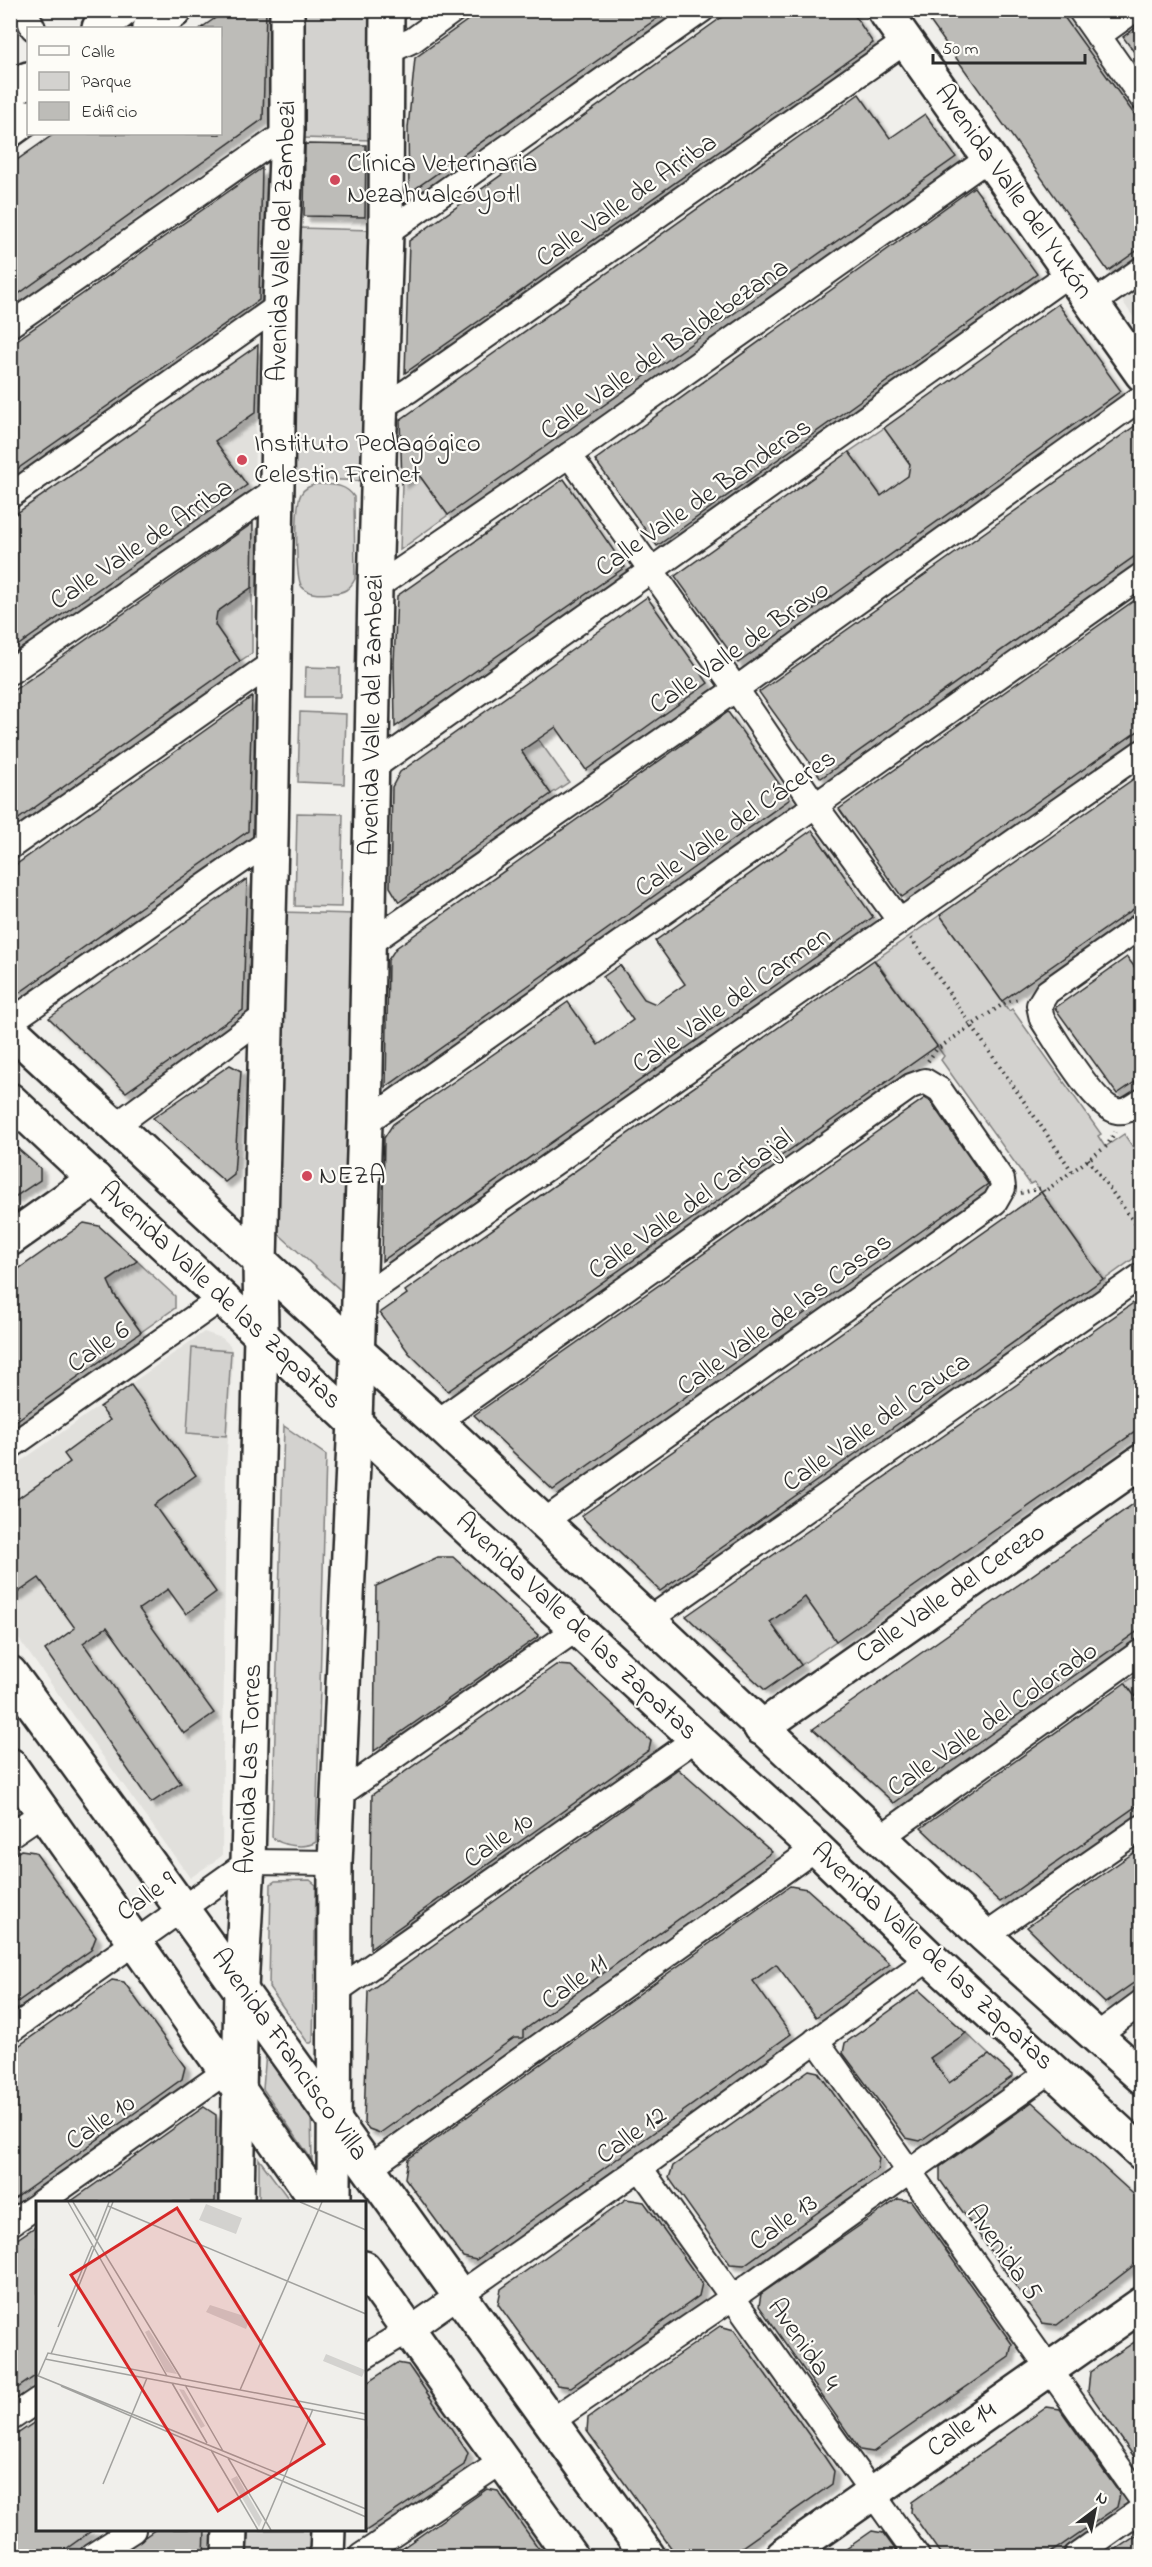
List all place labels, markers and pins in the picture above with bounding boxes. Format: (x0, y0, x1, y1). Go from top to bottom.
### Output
place label: Clínica Veterinaria Nezahualcóyotl (347, 145, 538, 215)
marker: Clínica Veterinaria Nezahualcóyotl (328, 173, 342, 187)
place label: Instituto Pedagógico Celestin Freinet (254, 425, 481, 495)
marker: Instituto Pedagógico Celestin Freinet (235, 453, 249, 467)
place label: NEZA (319, 1157, 386, 1196)
marker: NEZA (300, 1169, 314, 1183)

